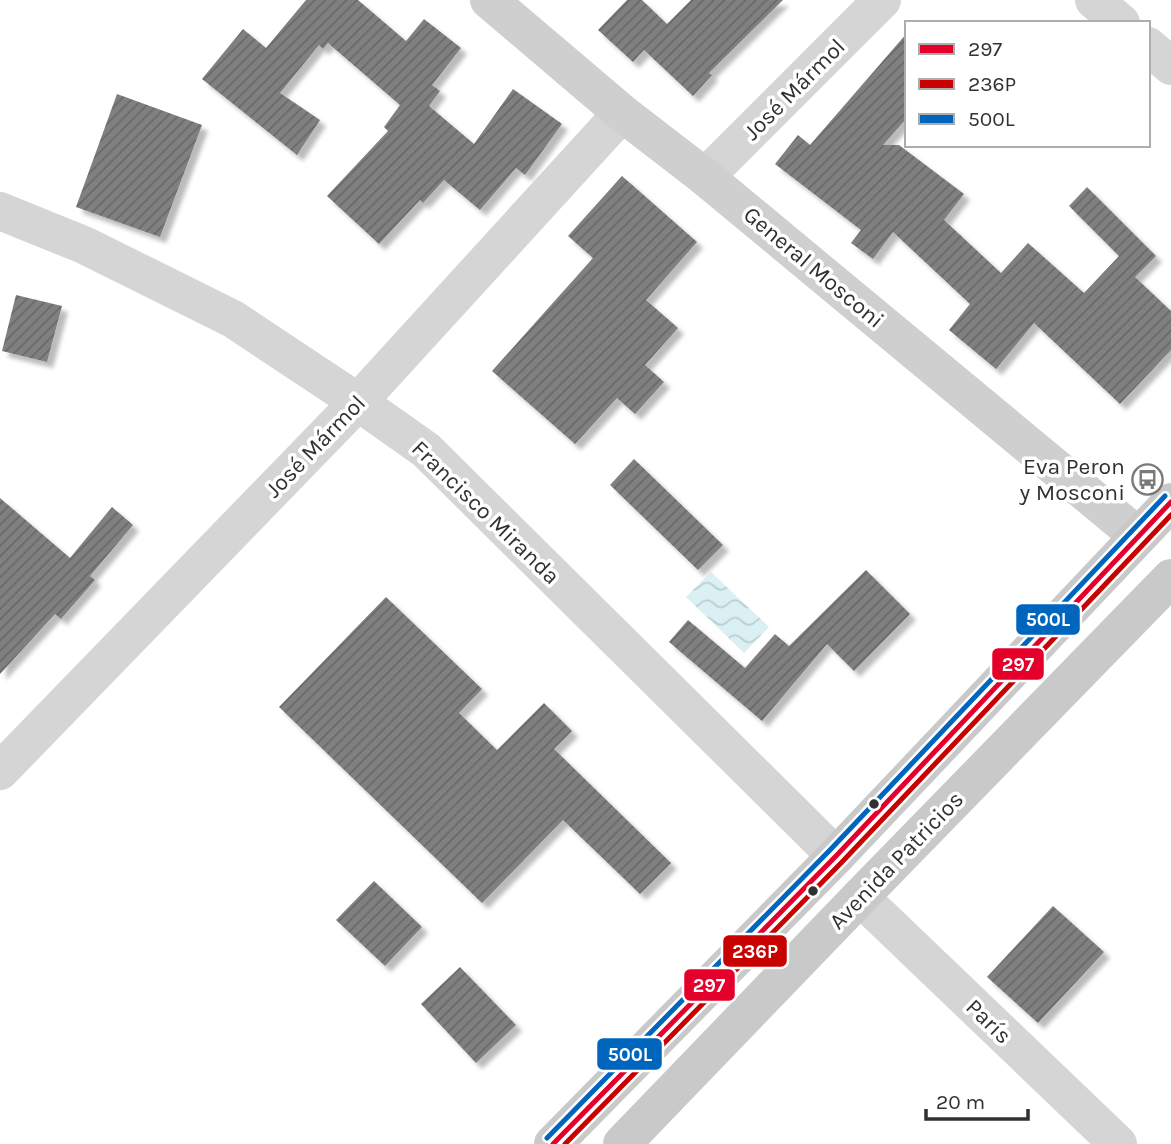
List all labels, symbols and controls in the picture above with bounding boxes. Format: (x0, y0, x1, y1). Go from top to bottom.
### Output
legend (905, 21, 1150, 147)
street label: José Mármol (738, 33, 851, 146)
text: 297 (968, 37, 1002, 61)
text: 236P (968, 72, 1016, 96)
text: 500L (968, 107, 1015, 131)
street label: General Mosconi (738, 201, 889, 334)
street label: José Mármol (260, 389, 371, 503)
street label: Francisco Miranda (406, 435, 565, 590)
place label: Eva Peron y Mosconi (1019, 453, 1125, 506)
bus stop icon: Eva Peron y Mosconi (1131, 462, 1165, 496)
line badge: 500L (1015, 603, 1081, 636)
text: 500L (1026, 609, 1071, 631)
line badge: 297 (991, 647, 1045, 681)
text: 297 (1002, 654, 1035, 676)
street label: Avenida Patricios (824, 786, 969, 935)
unlabelled marker (867, 797, 881, 811)
unlabelled marker (806, 884, 820, 898)
line badge: 236P (722, 934, 788, 968)
text: 236P (732, 941, 778, 963)
line badge: 297 (683, 968, 736, 1002)
text: 297 (693, 975, 726, 997)
street label: París (960, 993, 1017, 1049)
line badge: 500L (596, 1037, 663, 1071)
text: 500L (608, 1044, 653, 1066)
scale bar (926, 1078, 1028, 1122)
text: 20 m (936, 1090, 985, 1114)

